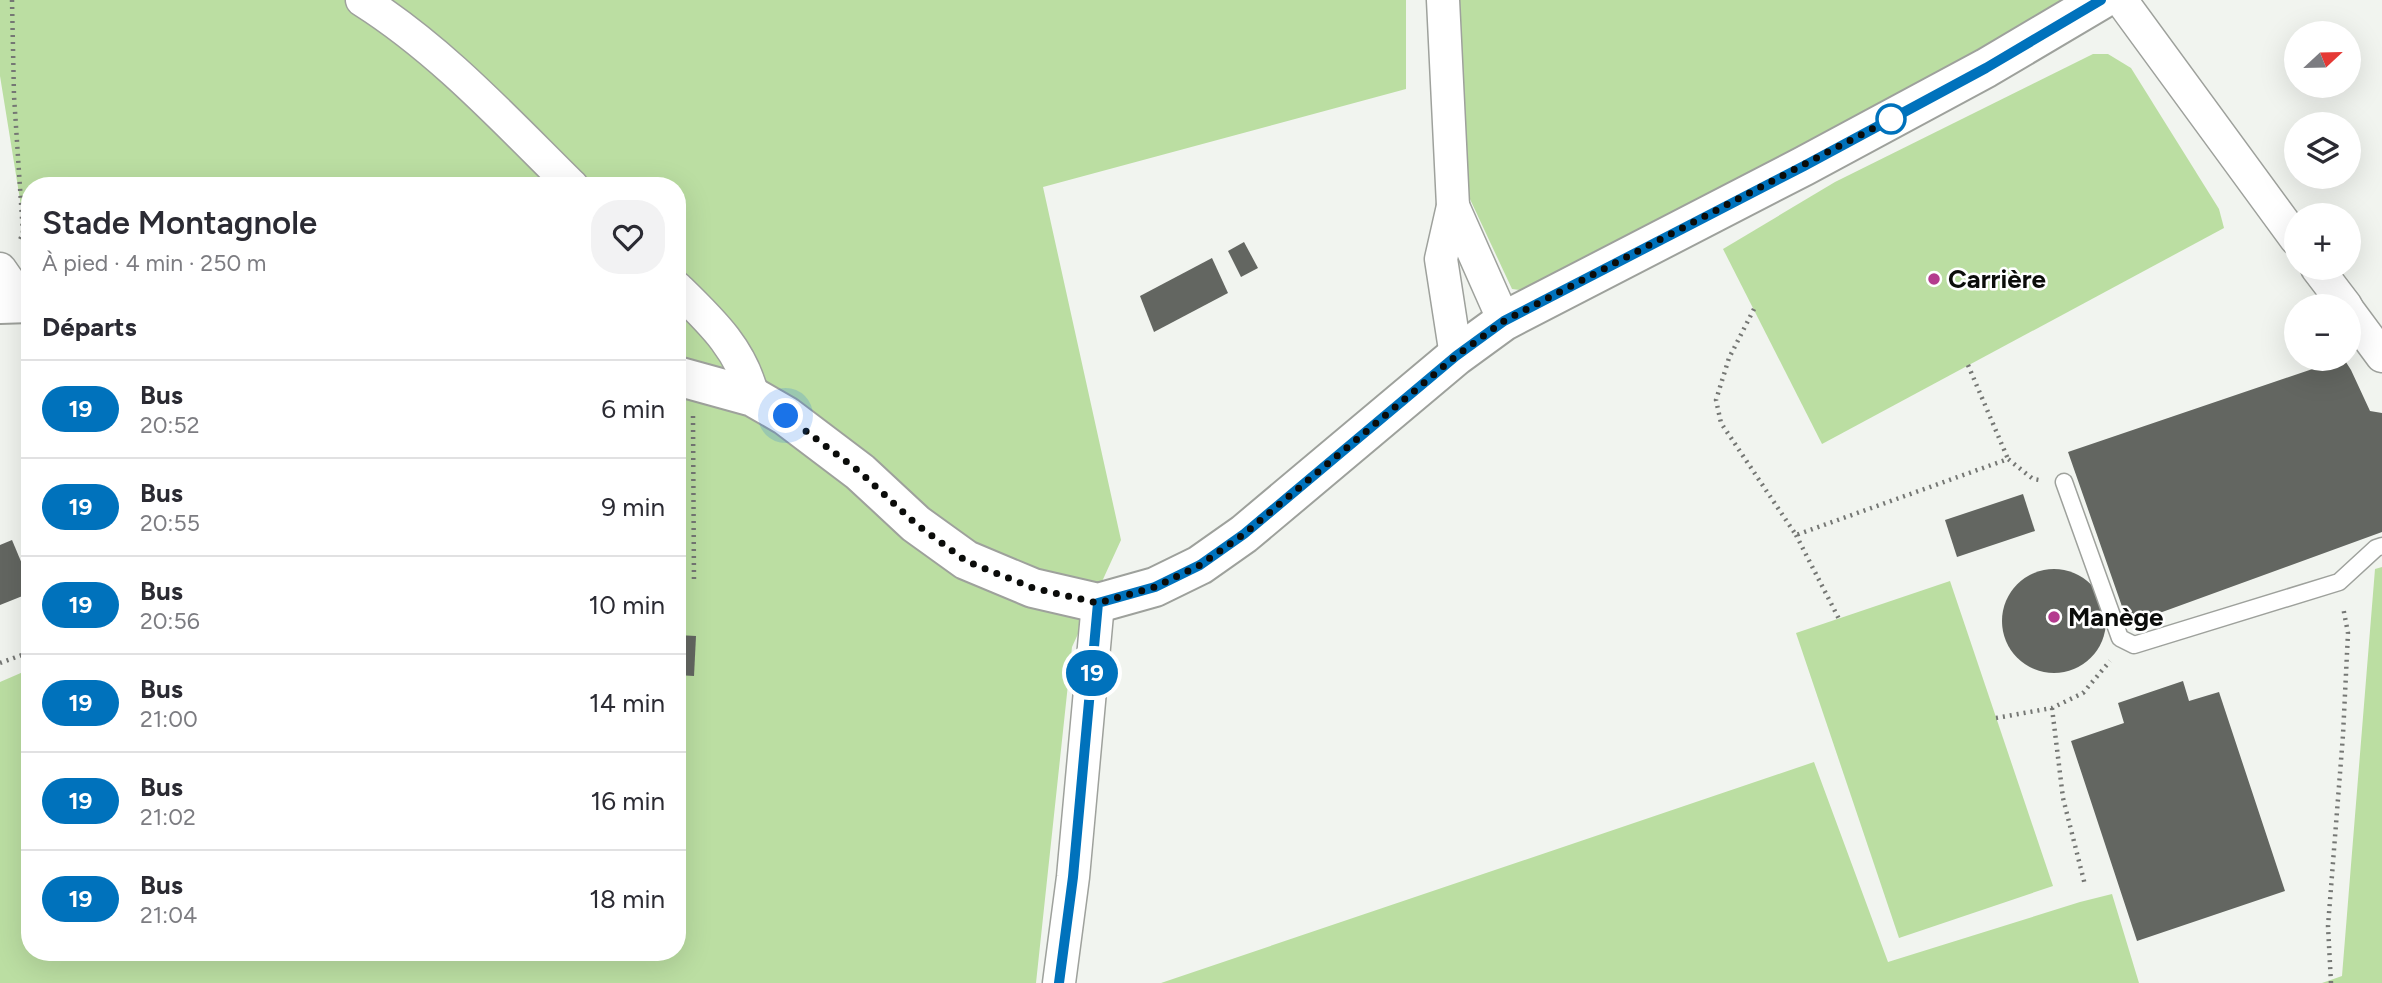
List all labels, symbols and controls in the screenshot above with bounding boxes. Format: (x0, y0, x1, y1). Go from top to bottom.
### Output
north arrow (2284, 21, 2361, 98)
map controls (2284, 21, 2361, 371)
unlabelled marker (1876, 104, 1906, 134)
button: layers (2284, 112, 2361, 189)
button: heart (591, 200, 665, 274)
text: Stade Montagnole (42, 203, 317, 242)
button: + (2284, 203, 2361, 280)
text: À pied · 4 min · 250 m (42, 249, 266, 277)
place label: Carrière (1948, 263, 2046, 295)
marker: Carrière (1926, 271, 1942, 287)
button: − (2284, 294, 2361, 371)
text: Départs (42, 311, 137, 343)
text: Bus (140, 379, 183, 411)
text: 6 min (601, 393, 665, 425)
text: 19 (68, 394, 93, 423)
your location (768, 398, 803, 433)
text: 20:52 (140, 411, 200, 439)
text: Bus (140, 477, 183, 509)
text: 9 min (601, 491, 665, 523)
text: 19 (68, 492, 93, 521)
text: 20:55 (140, 509, 200, 537)
text: Bus (140, 575, 183, 607)
text: 10 min (589, 589, 665, 621)
text: 19 (68, 590, 93, 619)
place label: Manège (2068, 601, 2163, 633)
text: 20:56 (140, 607, 200, 635)
marker: Manège (2046, 609, 2062, 625)
line badge: 19 (1060, 650, 1124, 696)
text: 19 (1080, 658, 1104, 687)
text: Bus (140, 673, 183, 705)
text: 14 min (589, 687, 665, 719)
text: 19 (68, 688, 93, 717)
text: 21:00 (140, 705, 198, 733)
text: Bus (140, 771, 183, 803)
text: 16 min (590, 785, 665, 817)
text: 19 (68, 786, 93, 815)
text: 21:02 (140, 803, 196, 831)
text: Bus (140, 869, 183, 901)
text: 18 min (589, 883, 665, 915)
text: 19 (68, 884, 93, 913)
text: 21:04 (140, 901, 197, 929)

